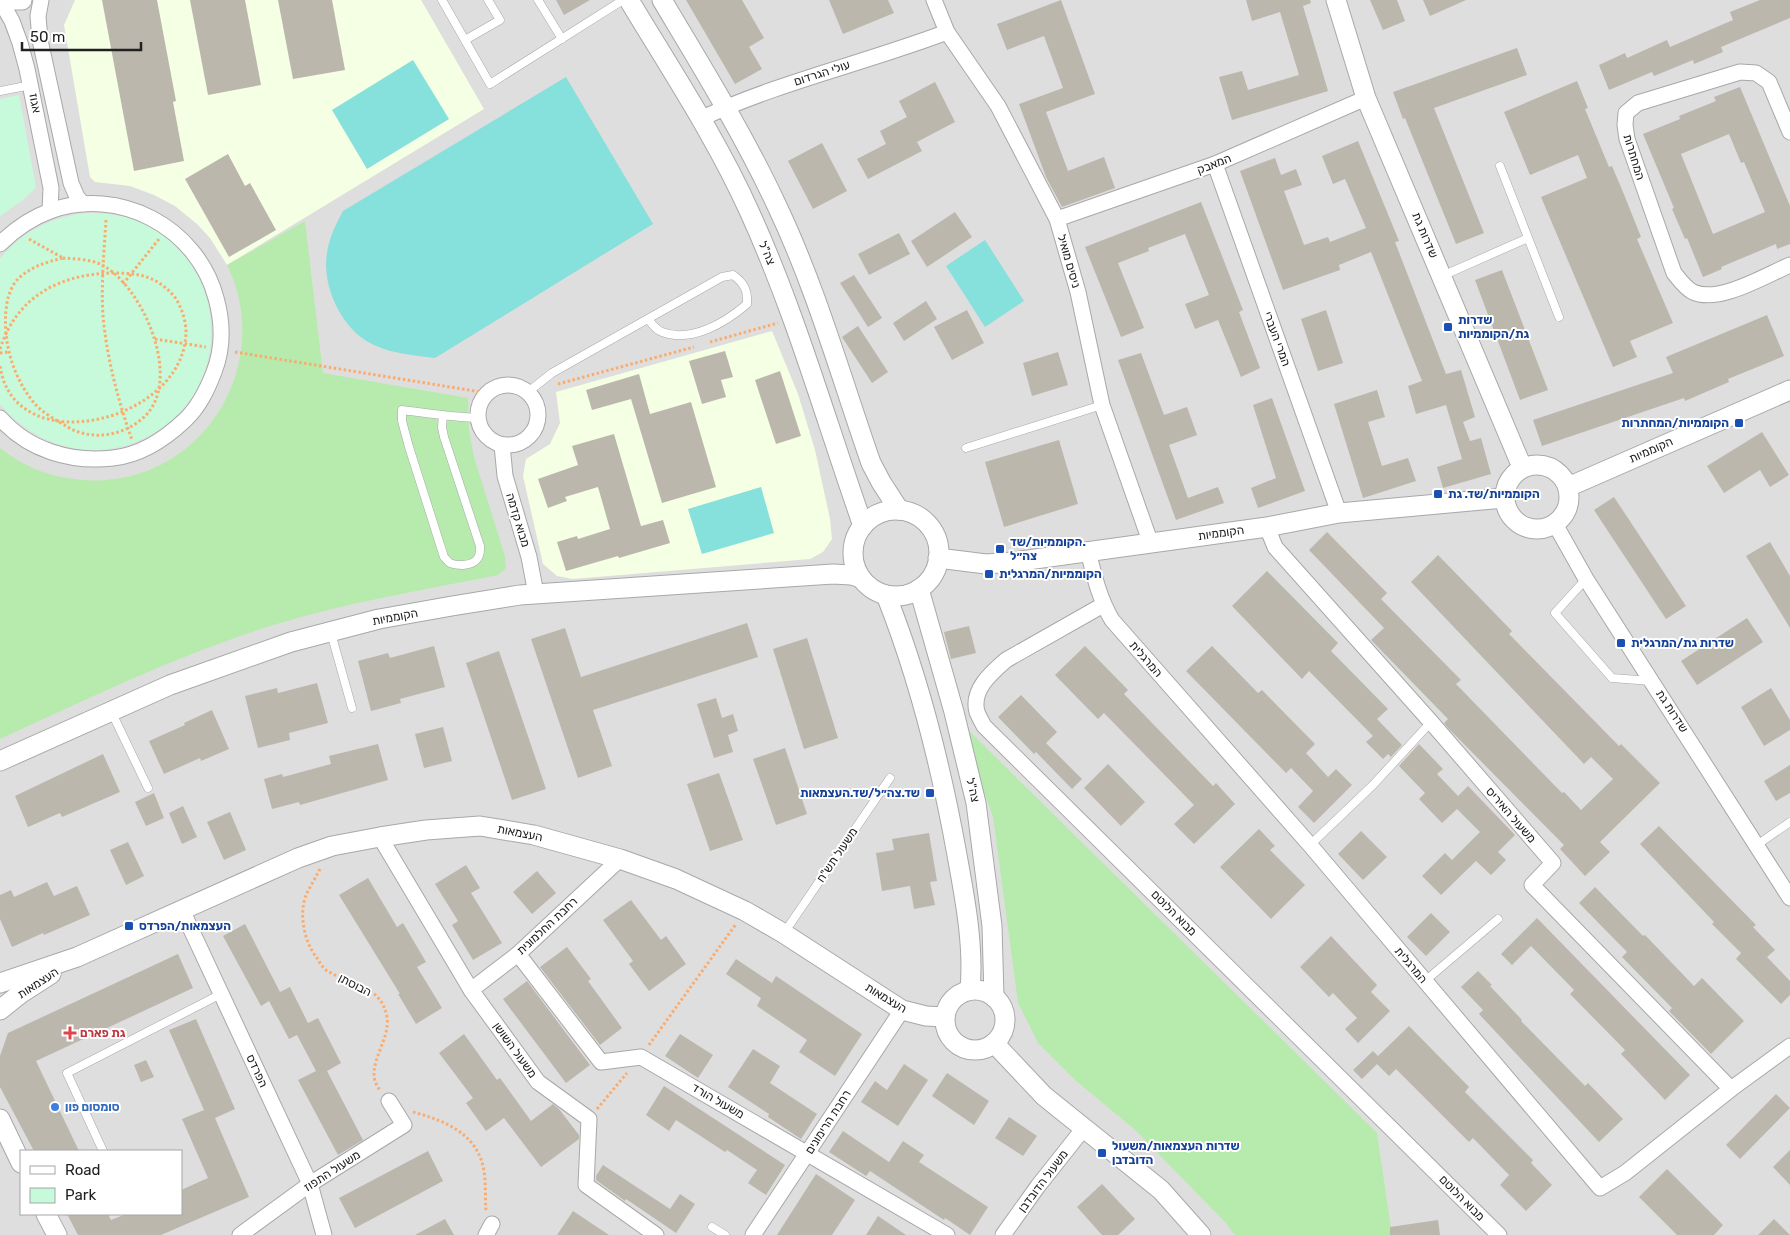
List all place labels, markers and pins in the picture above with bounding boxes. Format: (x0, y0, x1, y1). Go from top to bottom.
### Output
place label: שדרות גת/הקוממיות (1458, 313, 1529, 341)
marker: שדרות גת/הקוממיות (1442, 321, 1454, 333)
place label: הקוממיות/המחתרות (1621, 416, 1729, 430)
marker: הקוממיות/המחתרות (1733, 417, 1745, 429)
place label: הקוממיות/שד. גת (1448, 487, 1540, 501)
marker: הקוממיות/שד. גת (1432, 488, 1444, 500)
place label: הקוממיות/שד. צה״ל (1010, 535, 1086, 563)
marker: הקוממיות/שד. צה״ל (994, 543, 1006, 555)
place label: הקוממיות/המרגלית (999, 567, 1102, 581)
marker: הקוממיות/המרגלית (983, 568, 995, 580)
place label: שדרות גת/המרגלית (1631, 636, 1734, 650)
marker: שדרות גת/המרגלית (1615, 637, 1627, 649)
place label: שד.צה״ל/שד.העצמאות (800, 786, 920, 800)
marker: שד.צה״ל/שד.העצמאות (924, 787, 936, 799)
place label: העצמאות/הפרדס (139, 919, 231, 933)
marker: העצמאות/הפרדס (123, 920, 135, 932)
place label: גת פארם (80, 1026, 126, 1040)
marker: גת פארם (64, 1027, 76, 1039)
place label: סומסום פון (65, 1100, 120, 1114)
marker: סומסום פון (49, 1101, 61, 1113)
place label: שדרות העצמאות/משעול הדובדבן (1112, 1139, 1240, 1167)
marker: שדרות העצמאות/משעול הדובדבן (1096, 1147, 1108, 1159)

